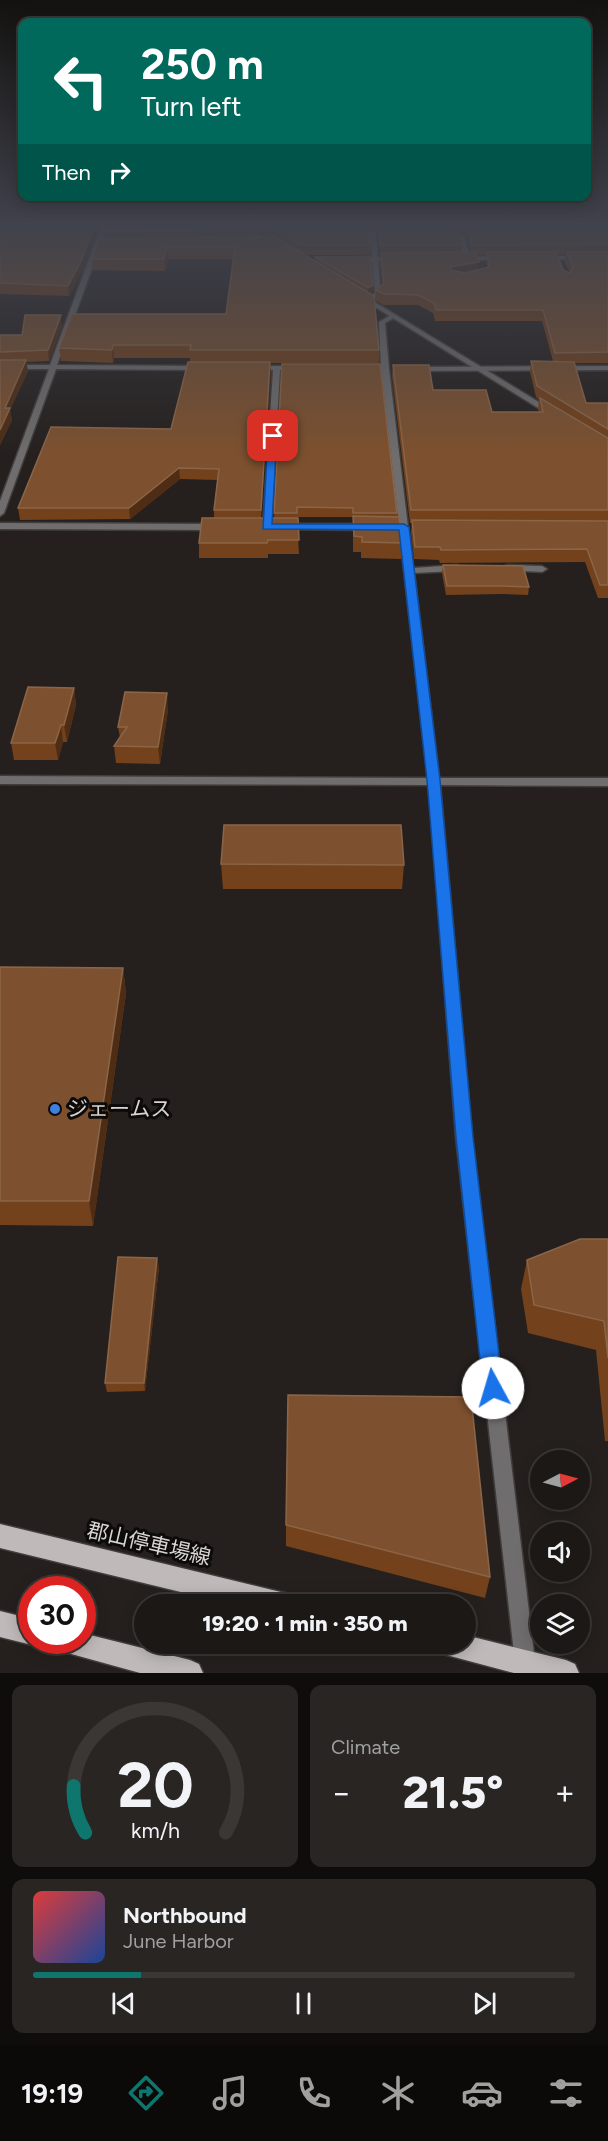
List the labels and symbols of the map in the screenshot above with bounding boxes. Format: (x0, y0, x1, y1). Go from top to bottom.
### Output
pin (247, 410, 298, 461)
place label: ジェームス (67, 1096, 171, 1121)
marker: ジェームス (48, 1102, 62, 1116)
position arrow (461, 1356, 525, 1420)
north arrow (530, 1450, 590, 1510)
street label: 郡山停車場線 (85, 1517, 213, 1570)
speed limit sign: 30 (18, 1576, 96, 1654)

